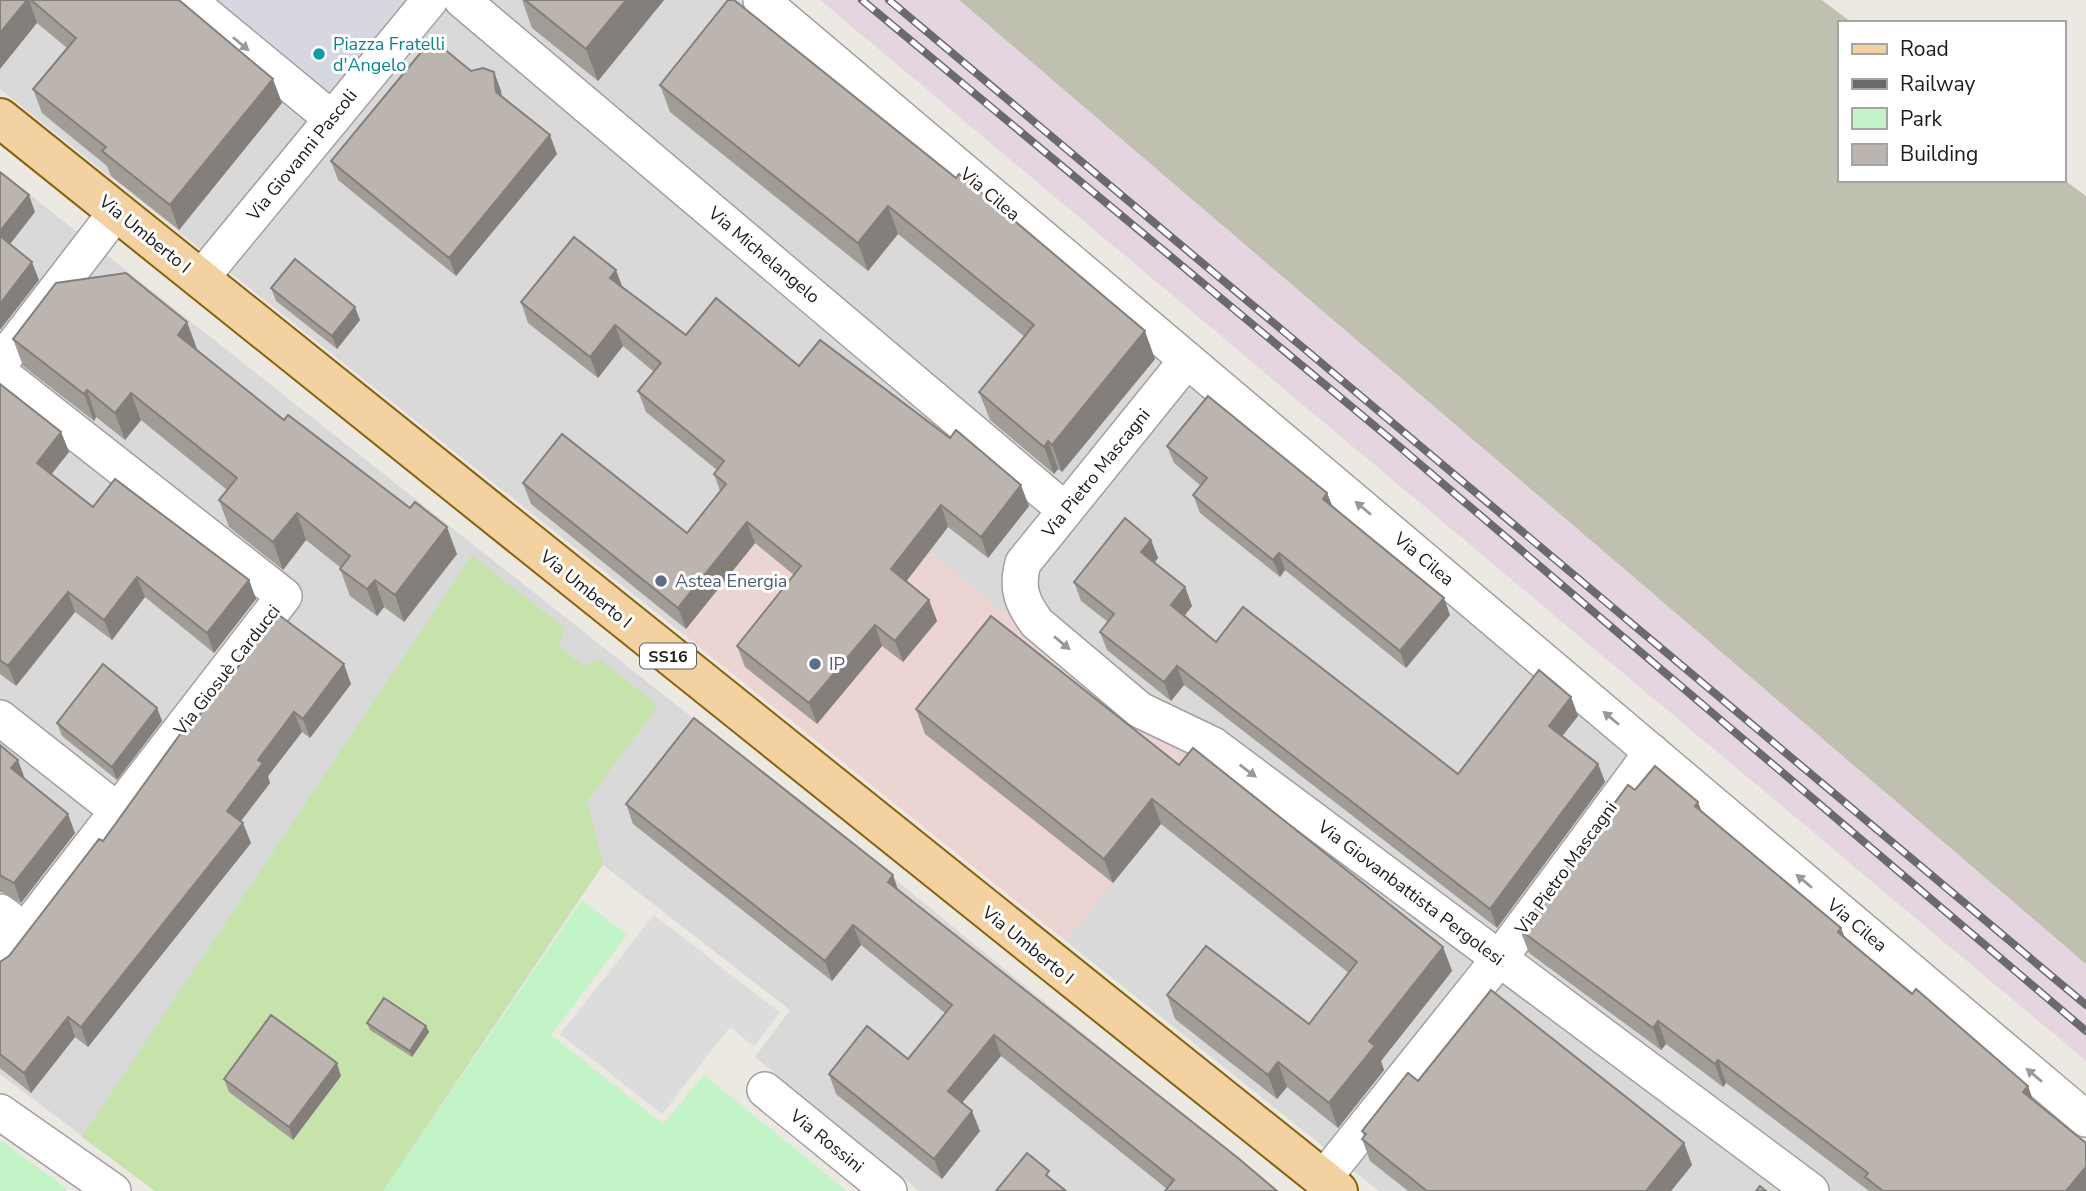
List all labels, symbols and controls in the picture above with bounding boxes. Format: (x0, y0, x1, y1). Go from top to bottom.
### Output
legend (1838, 21, 2065, 182)
place label: Piazza Fratelli d'Angelo (333, 32, 445, 77)
text: Road (1900, 35, 1949, 63)
one-way arrow (231, 36, 249, 51)
marker: Piazza Fratelli d'Angelo (311, 46, 327, 62)
text: Railway (1900, 70, 1975, 98)
street label: Via Giovanni Pascoli (241, 84, 362, 227)
text: Park (1900, 105, 1942, 133)
text: Building (1900, 140, 1978, 168)
street label: Via Cilea (954, 161, 1025, 226)
street label: Via Umberto I (93, 189, 196, 278)
street label: Via Michelangelo (702, 201, 825, 309)
street label: Via Pietro Mascagni (1036, 403, 1156, 543)
one-way arrow (1354, 501, 1371, 516)
street label: Via Cilea (1388, 526, 1459, 591)
street label: Via Umberto I (534, 544, 637, 633)
place label: Astea Energia (675, 569, 787, 593)
marker: Astea Energia (653, 573, 669, 589)
street label: Via Giosuè Carducci (168, 600, 286, 741)
one-way arrow (1053, 635, 1070, 650)
road number: SS16 (640, 643, 696, 668)
place label: IP (829, 652, 845, 676)
marker: IP (807, 656, 823, 672)
one-way arrow (1603, 711, 1620, 726)
one-way arrow (1239, 764, 1257, 778)
street label: Via Pietro Mascagni (1509, 796, 1623, 940)
street label: Via Giovanbattista Pergolesi (1312, 814, 1509, 971)
one-way arrow (1795, 873, 1813, 889)
street label: Via Cilea (1821, 892, 1892, 957)
street label: Via Umberto I (976, 900, 1079, 989)
one-way arrow (2025, 1068, 2042, 1083)
street label: Via Rossini (784, 1103, 869, 1178)

